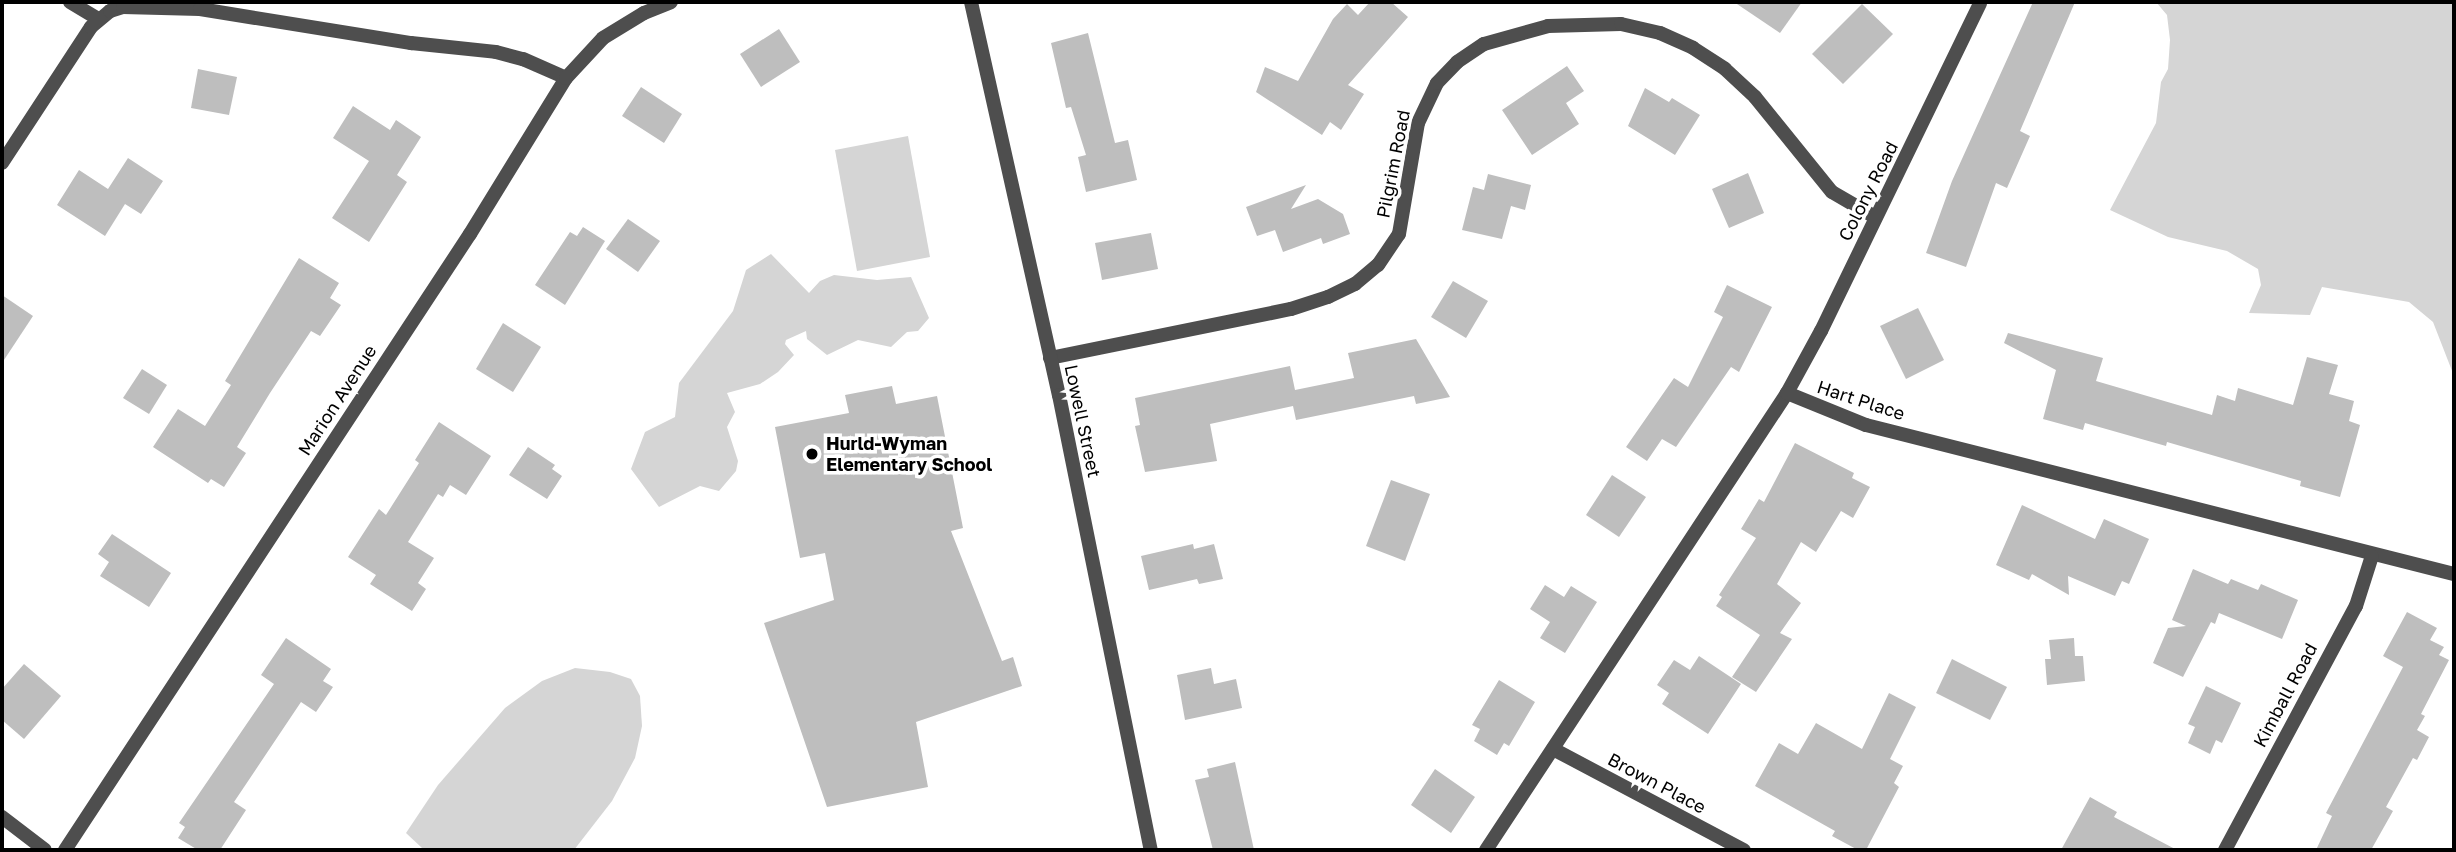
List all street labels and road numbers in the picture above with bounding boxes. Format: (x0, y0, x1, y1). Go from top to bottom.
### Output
street label: Pilgrim Road (1372, 108, 1414, 220)
street label: Colony Road (1834, 138, 1902, 244)
street label: Marion Avenue (293, 341, 381, 459)
street label: Lowell Street (1060, 363, 1106, 479)
street label: Hart Place (1814, 376, 1908, 424)
street label: Kimball Road (2249, 639, 2321, 751)
street label: Brown Place (1604, 748, 1710, 818)

